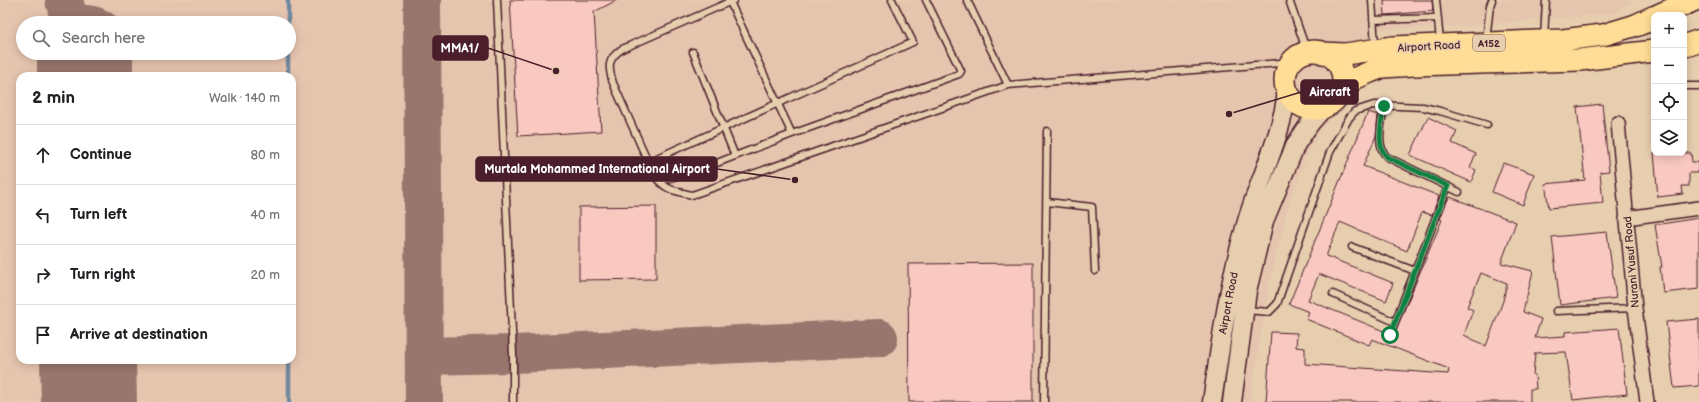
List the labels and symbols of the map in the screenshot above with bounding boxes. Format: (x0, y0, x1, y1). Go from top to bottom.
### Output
road number: A152 (1473, 35, 1505, 51)
callout: MMA1/ (433, 36, 488, 60)
street label: Airport Road (1397, 38, 1461, 55)
text: MMA1/ (441, 41, 480, 56)
callout: Aircraft (1301, 80, 1358, 104)
text: Aircraft (1308, 85, 1351, 100)
route end (1375, 97, 1393, 115)
callout: Murtala Mohammed International Airport (476, 157, 717, 181)
text: Murtala Mohammed International Airport (484, 162, 710, 177)
street label: Nurani Yusuf Road (1621, 216, 1642, 308)
street label: Airport Road (1216, 271, 1241, 335)
route start (1381, 326, 1399, 344)

